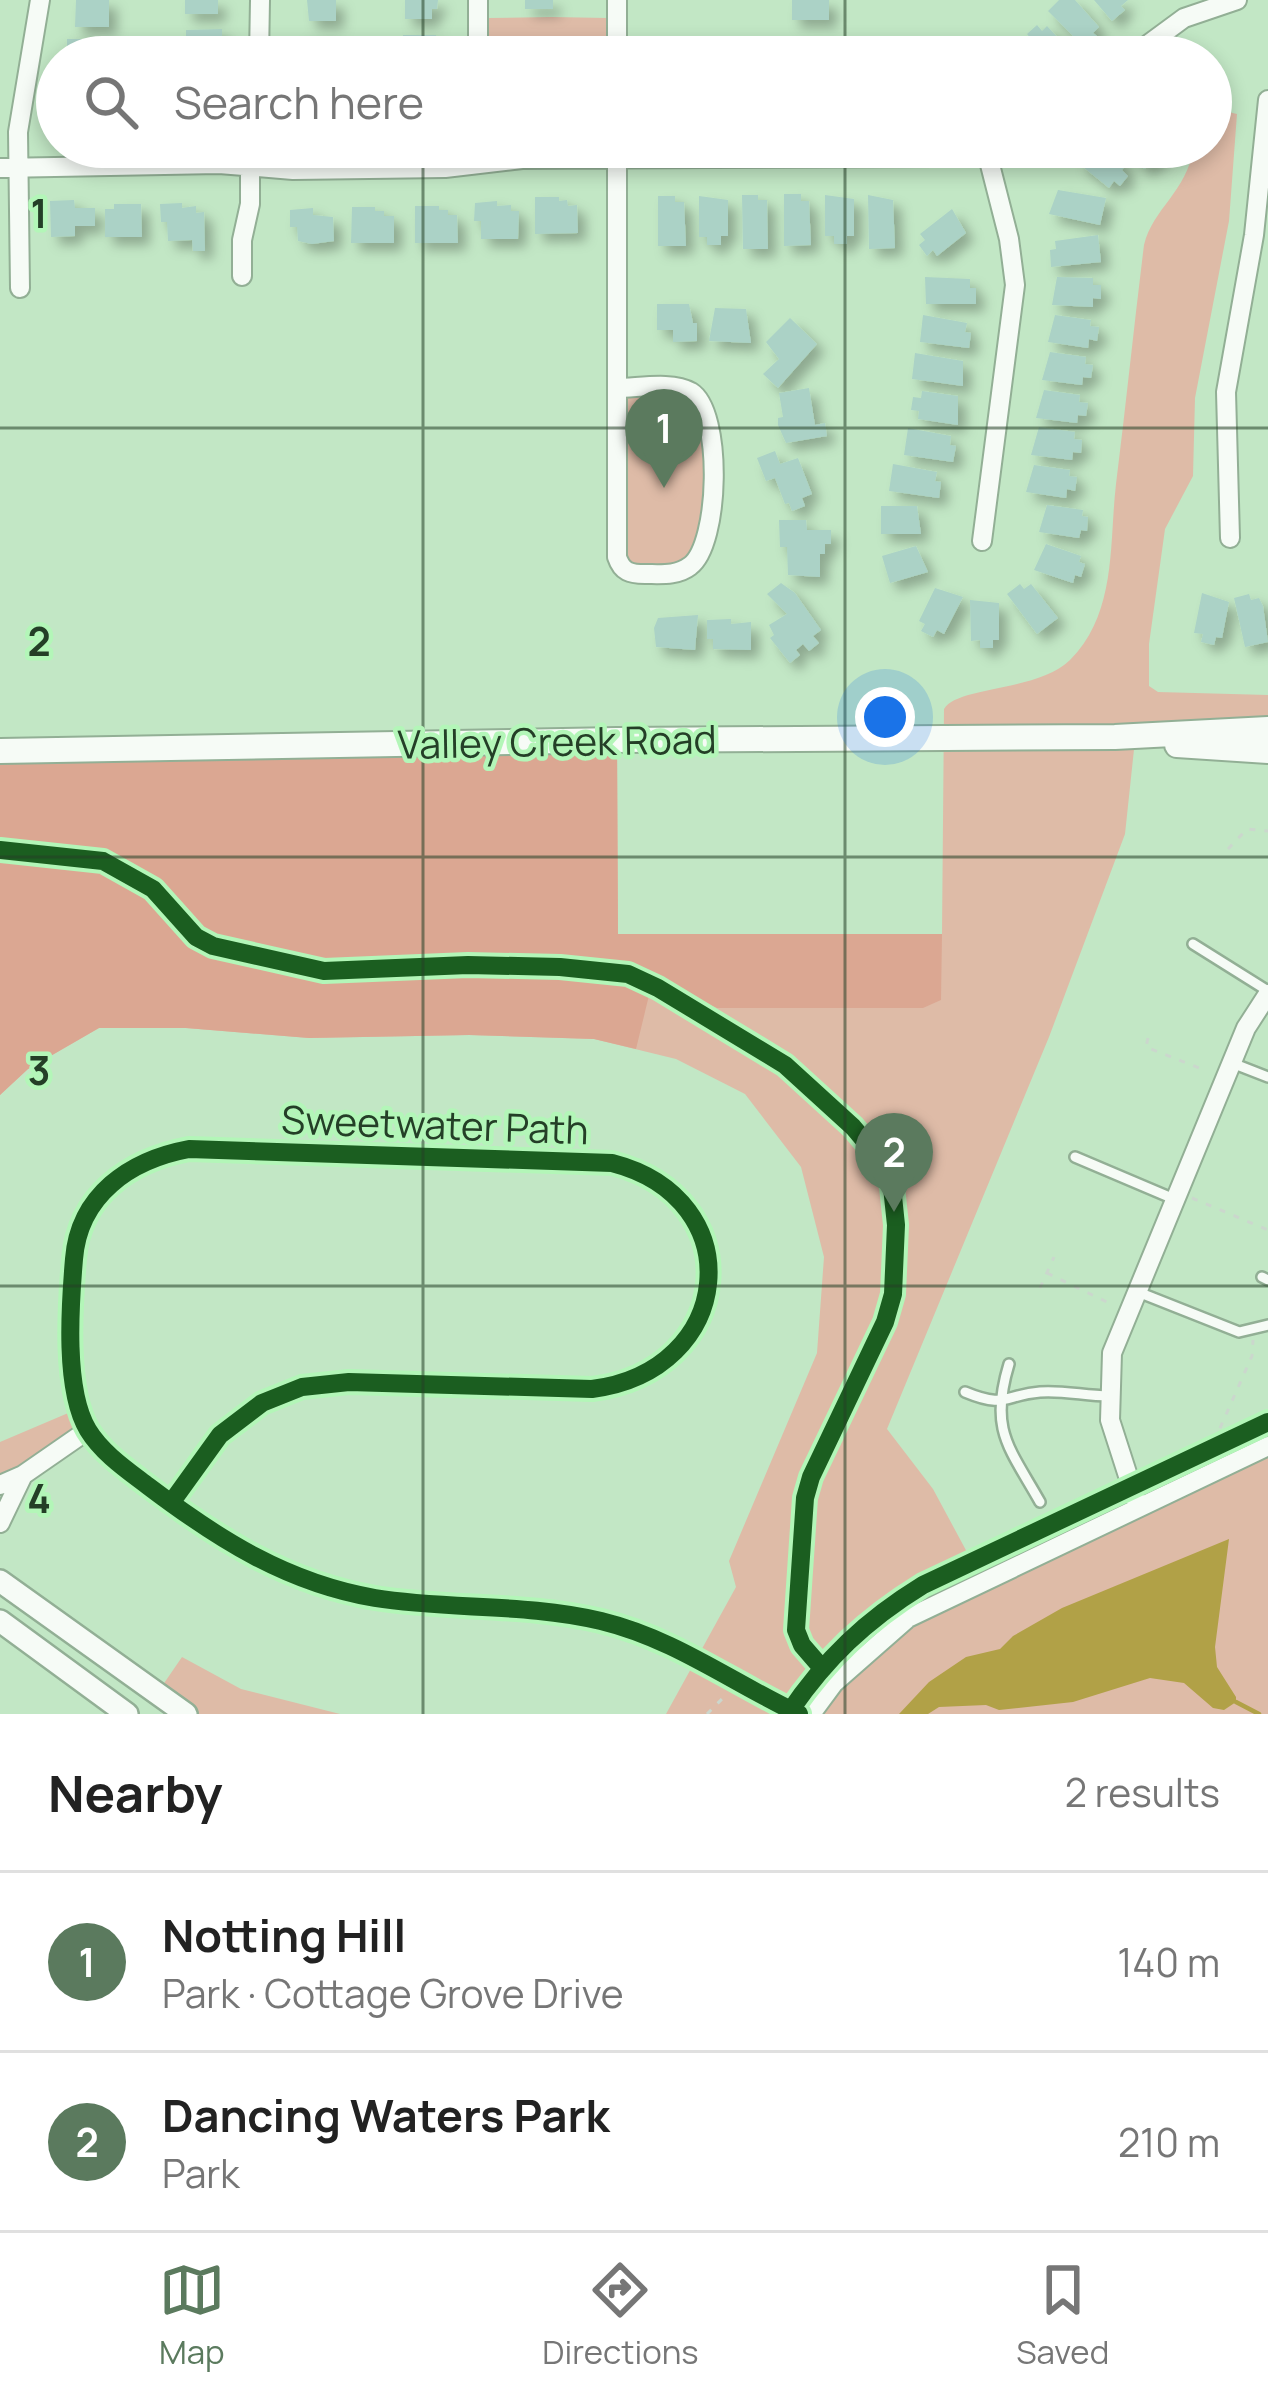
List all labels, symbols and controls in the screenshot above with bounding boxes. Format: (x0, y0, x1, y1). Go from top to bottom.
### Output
search box (36, 36, 1232, 168)
icon: search (78, 69, 144, 135)
text: Search here (174, 71, 424, 133)
text: 1 (30, 186, 48, 240)
pin: 1 (625, 389, 703, 488)
text: 2 (27, 614, 51, 668)
your location (855, 687, 915, 747)
street label: Valley Creek Road (397, 711, 717, 771)
text: 3 (28, 1043, 50, 1097)
street label: Sweetwater Path (280, 1092, 590, 1156)
pin: 2 (855, 1113, 933, 1212)
text: 4 (27, 1471, 51, 1525)
text: Nearby (48, 1758, 223, 1827)
text: 2 results (1065, 1765, 1220, 1819)
text: Notting Hill (162, 1904, 406, 1966)
text: 1 (78, 1935, 96, 1989)
text: 140 m (1117, 1935, 1220, 1989)
text: Park · Cottage Grove Drive (162, 1966, 624, 2020)
text: Dancing Waters Park (162, 2084, 610, 2146)
text: 2 (75, 2115, 99, 2169)
text: 210 m (1118, 2115, 1220, 2169)
text: Park (162, 2146, 240, 2200)
tab: Map (159, 2257, 225, 2374)
tab: Directions (542, 2257, 699, 2374)
tab: Saved (1016, 2257, 1109, 2374)

